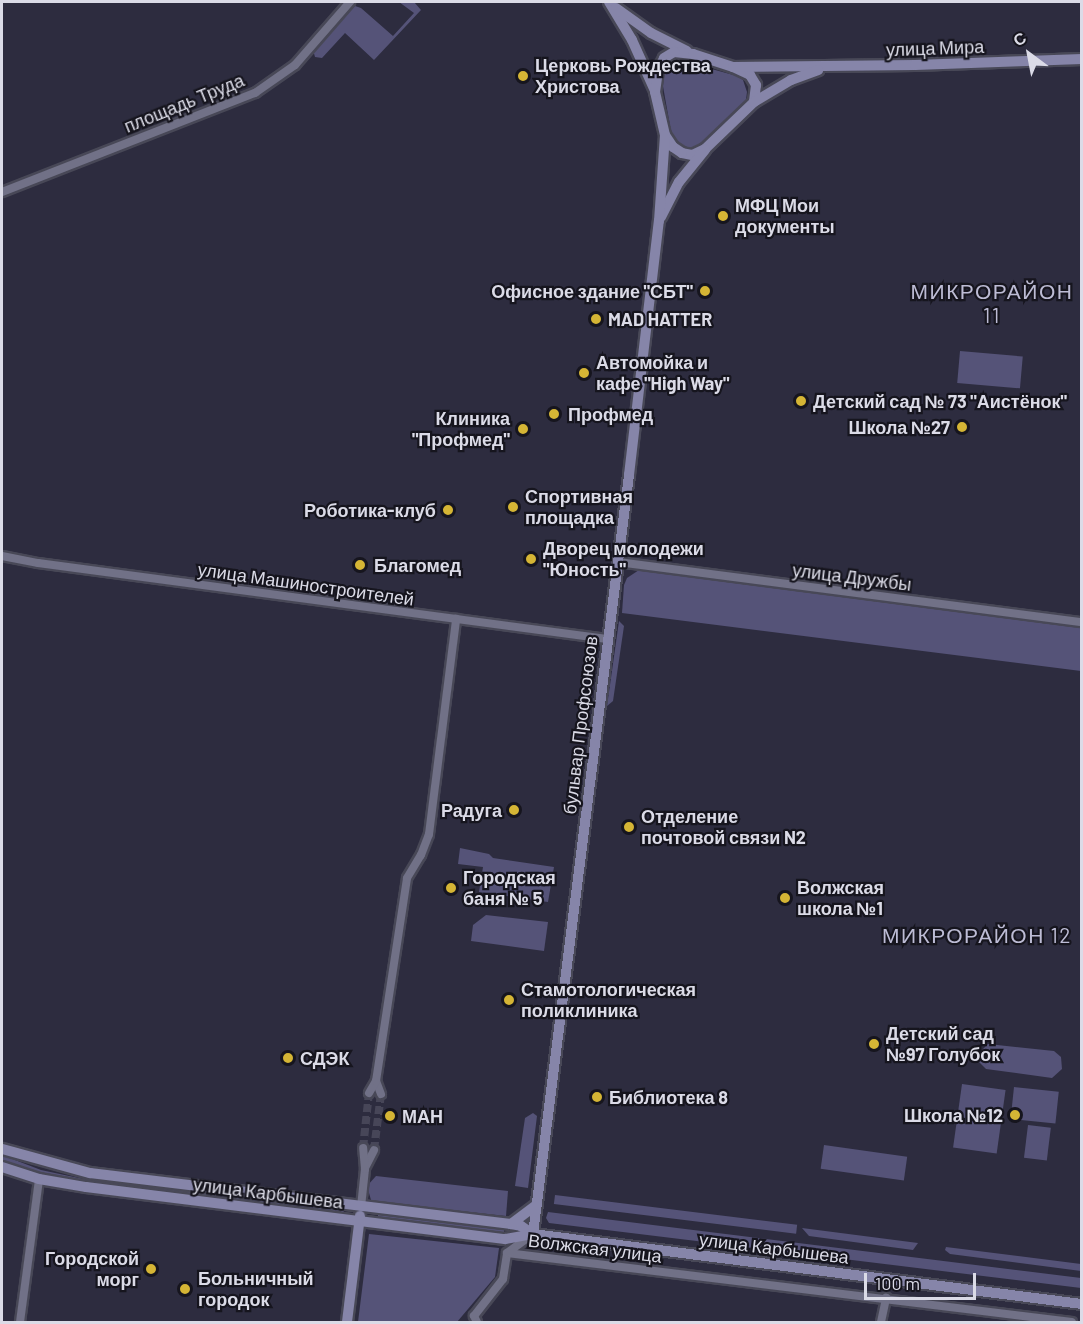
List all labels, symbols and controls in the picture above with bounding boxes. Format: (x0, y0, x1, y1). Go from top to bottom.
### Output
north arrow (999, 24, 1059, 84)
text: С (1009, 27, 1029, 49)
street label: улица Мира (886, 35, 984, 61)
place label: Церковь Рождества Христова (535, 55, 711, 98)
street label: площадь Труда (121, 69, 247, 137)
marker: Церковь Рождества Христова (516, 69, 530, 83)
place label: МФЦ Мои документы (735, 195, 835, 238)
marker: МФЦ Мои документы (716, 209, 730, 223)
district label: МИКРОРАЙОН 11 (911, 278, 1073, 328)
place label: Офисное здание "СБТ" (491, 280, 693, 302)
marker: Офисное здание "СБТ" (698, 284, 712, 298)
place label: MAD HATTER (608, 308, 712, 330)
marker: MAD HATTER (589, 312, 603, 326)
place label: Автомойка и кафе "High Way" (596, 352, 729, 394)
marker: Автомойка и кафе "High Way" (577, 366, 591, 380)
place label: Детский сад № 73 "Аистёнок" (813, 390, 1067, 412)
marker: Детский сад № 73 "Аистёнок" (794, 394, 808, 408)
place label: Профмед (568, 403, 653, 425)
marker: Профмед (545, 405, 563, 423)
place label: Клиника "Профмед" (412, 408, 510, 450)
place label: Школа №27 (848, 416, 950, 438)
marker: Клиника "Профмед" (514, 420, 532, 438)
marker: Школа №27 (955, 420, 969, 434)
place label: Спортивная площадка (525, 486, 633, 528)
place label: Роботика-клуб (304, 499, 436, 521)
marker: Спортивная площадка (506, 500, 520, 514)
marker: Роботика-клуб (441, 503, 455, 517)
place label: Дворец молодежи "Юность" (543, 538, 704, 580)
marker: Дворец молодежи "Юность" (524, 552, 538, 566)
place label: Благомед (374, 554, 461, 576)
marker: Благомед (351, 556, 369, 574)
street label: улица Машиностроителей (197, 558, 415, 610)
street label: улица Дружбы (791, 559, 913, 595)
street label: бульвар Профсоюзов (558, 635, 602, 815)
place label: Радуга (441, 799, 502, 821)
marker: Радуга (507, 803, 521, 817)
place label: Отделение почтовой связи N2 (641, 806, 806, 848)
marker: Отделение почтовой связи N2 (622, 820, 636, 834)
place label: Городская баня № 5 (463, 867, 556, 910)
place label: Волжская школа №1 (797, 877, 884, 920)
marker: Городская баня № 5 (444, 881, 458, 895)
marker: Волжская школа №1 (778, 891, 792, 905)
district label: МИКРОРАЙОН 12 (882, 922, 1072, 948)
place label: Стамотологическая поликлиника (521, 979, 696, 1022)
marker: Стамотологическая поликлиника (502, 993, 516, 1007)
place label: Детский сад №97 Голубок (886, 1023, 1000, 1066)
marker: Детский сад №97 Голубок (867, 1037, 881, 1051)
place label: СДЭК (300, 1047, 349, 1069)
marker: СДЭК (281, 1051, 295, 1065)
place label: Библиотека 8 (609, 1086, 728, 1108)
marker: Библиотека 8 (590, 1090, 604, 1104)
place label: Школа №12 (904, 1104, 1003, 1126)
place label: МАН (402, 1105, 443, 1127)
marker: Школа №12 (1008, 1108, 1022, 1122)
marker: МАН (383, 1109, 397, 1123)
street label: улица Карбышева (192, 1173, 344, 1213)
street label: улица Карбышева (698, 1228, 850, 1268)
street label: Волжская улица (527, 1229, 663, 1267)
place label: Городской морг (45, 1248, 139, 1290)
scale bar (867, 1261, 980, 1299)
marker: Городской морг (144, 1262, 158, 1276)
place label: Больничный городок (198, 1268, 314, 1310)
text: 100 m (875, 1272, 920, 1294)
marker: Больничный городок (176, 1280, 194, 1298)

